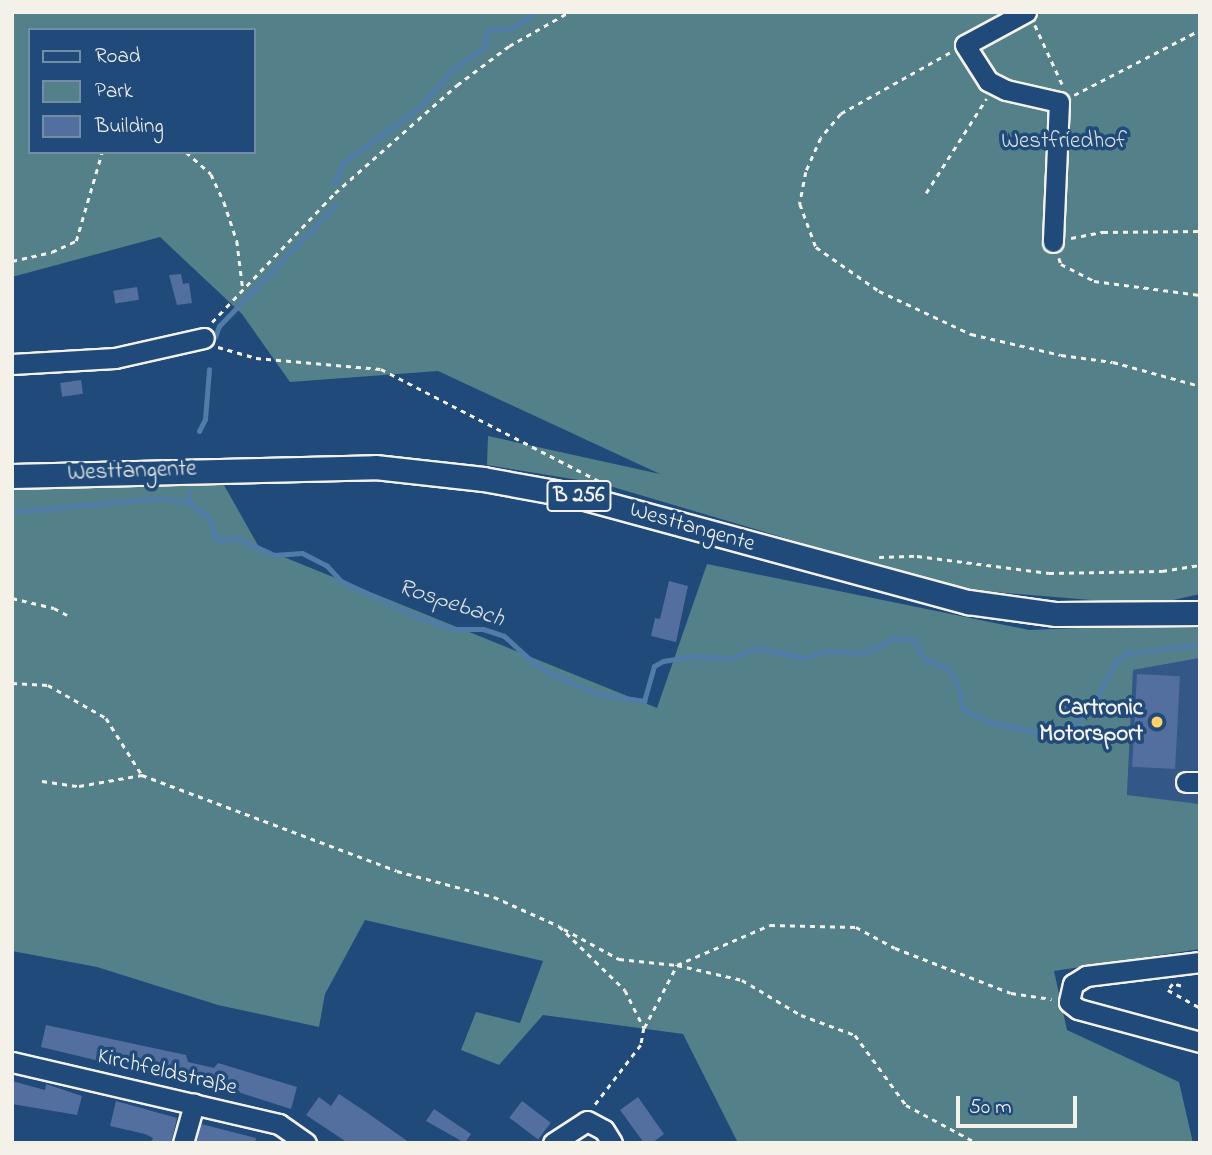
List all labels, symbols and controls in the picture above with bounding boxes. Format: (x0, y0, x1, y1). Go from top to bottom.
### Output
legend (28, 28, 256, 154)
text: Road (95, 42, 141, 72)
text: Park (95, 77, 133, 107)
text: Building (95, 112, 164, 142)
park label: Westfriedhof (1001, 128, 1127, 156)
street label: Westtangente (67, 456, 197, 488)
road number: B 256 (546, 478, 612, 514)
street label: Westtangente (626, 497, 758, 559)
water label: Rospebach (394, 573, 508, 635)
place label: Cartronic Motorsport (1039, 695, 1143, 749)
marker: Cartronic Motorsport (1149, 714, 1165, 730)
street label: Kirchfeldstraße (94, 1044, 240, 1102)
scale bar (960, 1082, 1081, 1126)
text: 50 m (969, 1093, 1012, 1123)

